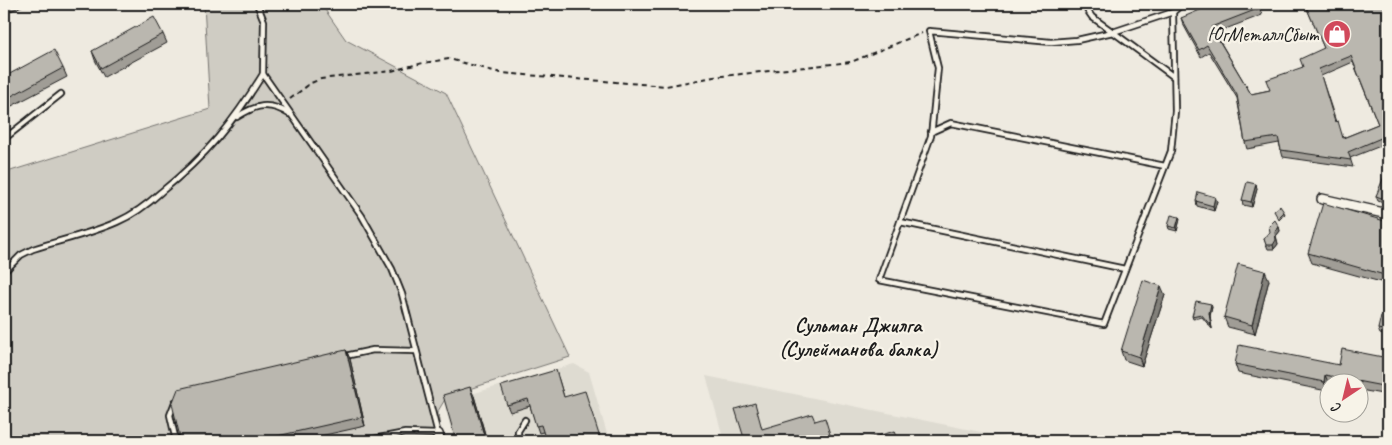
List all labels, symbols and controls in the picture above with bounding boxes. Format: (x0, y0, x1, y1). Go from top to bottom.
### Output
shop icon: ЮгМеталлСбыт (1322, 19, 1352, 49)
place label: ЮгМеталлСбыт (1208, 22, 1320, 47)
district label: Сульман Джилга (Сулейманова балка) (779, 312, 939, 362)
north arrow (1320, 372, 1370, 422)
text: С (1327, 398, 1345, 417)

